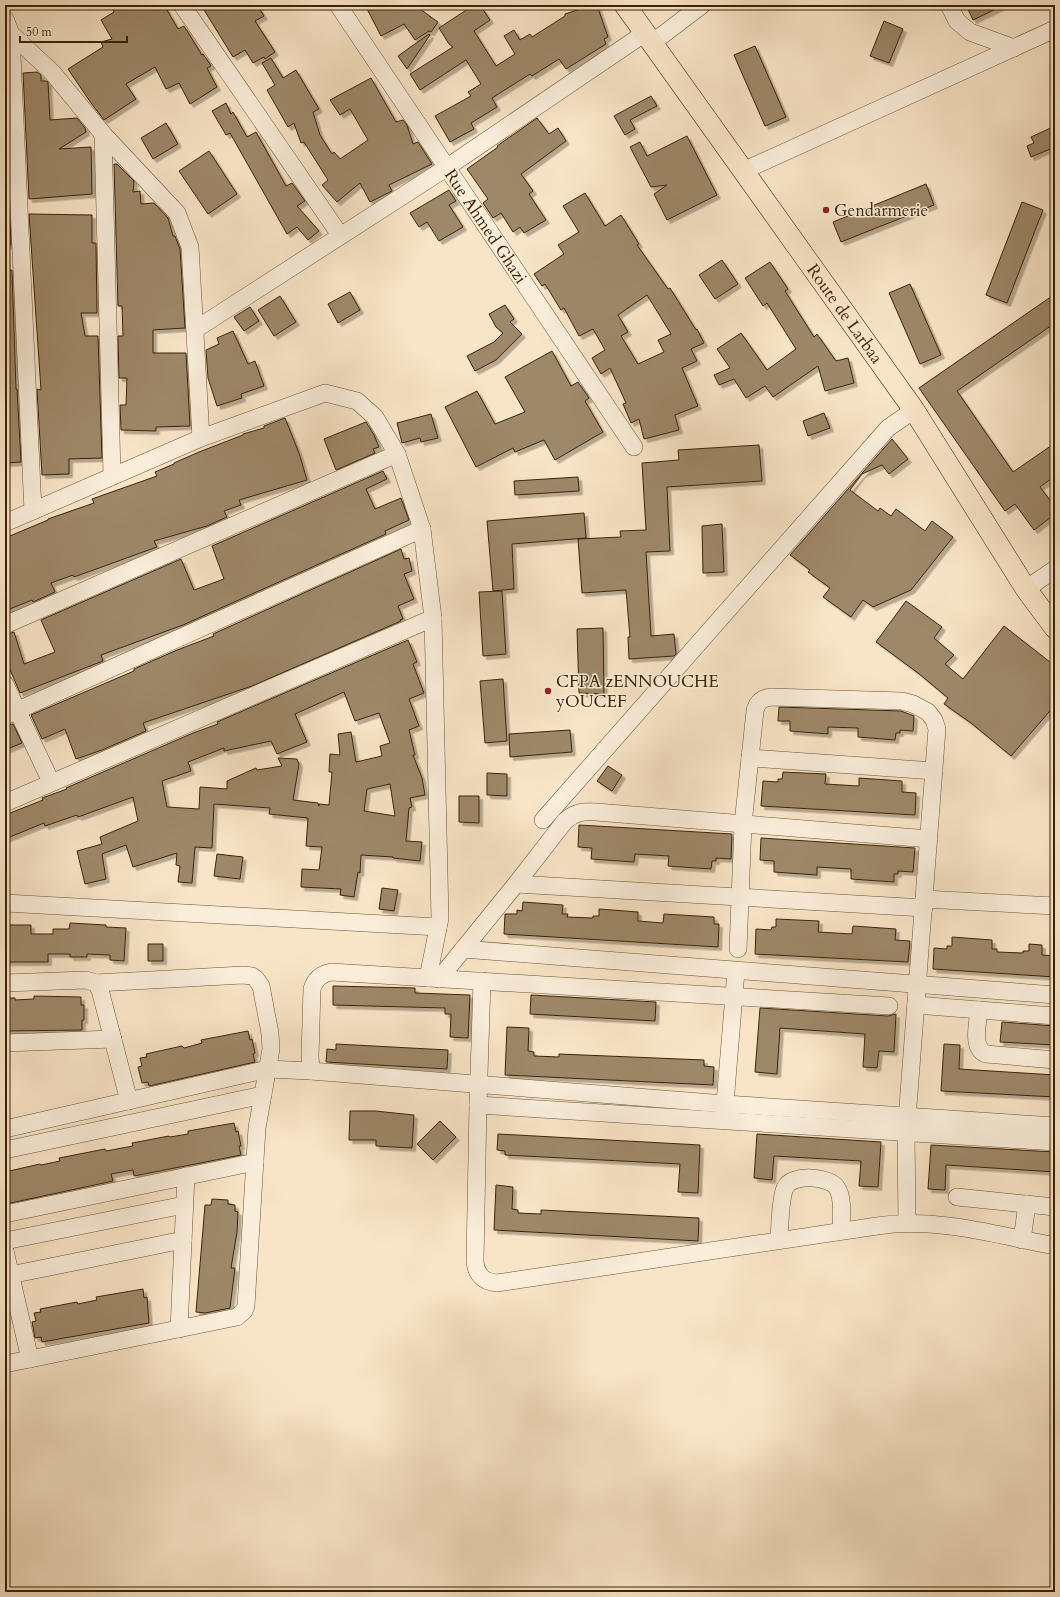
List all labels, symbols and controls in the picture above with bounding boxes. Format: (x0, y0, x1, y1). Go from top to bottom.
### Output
scale bar (20, 18, 127, 44)
text: 50 m (26, 24, 53, 40)
street label: Rue Ahmed Ghazi (439, 164, 533, 288)
place label: Gendarmerie (834, 199, 928, 222)
marker: Gendarmerie (821, 205, 831, 215)
street label: Route de Larbaa (802, 259, 889, 368)
place label: CFPA zENNOUCHE yOUCEF (555, 670, 719, 713)
marker: CFPA zENNOUCHE yOUCEF (543, 686, 553, 696)

